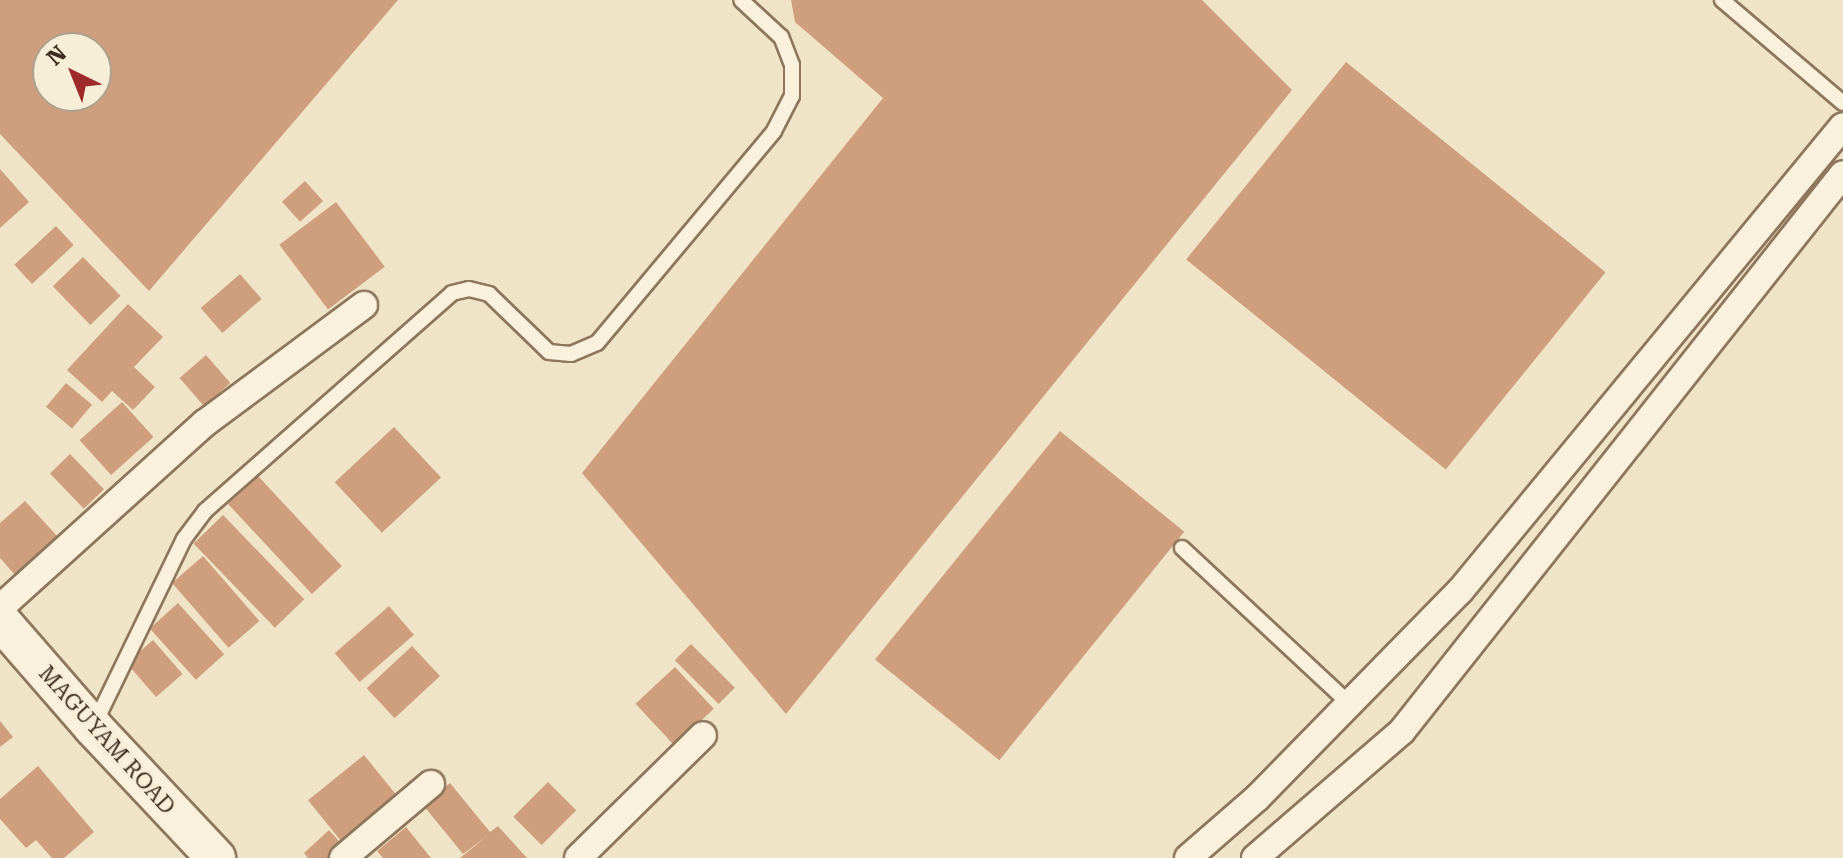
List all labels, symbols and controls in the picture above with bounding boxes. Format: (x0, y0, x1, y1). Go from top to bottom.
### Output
north arrow (32, 32, 112, 112)
text: N (42, 41, 71, 70)
street label: MAGUYAM ROAD (33, 660, 181, 820)

